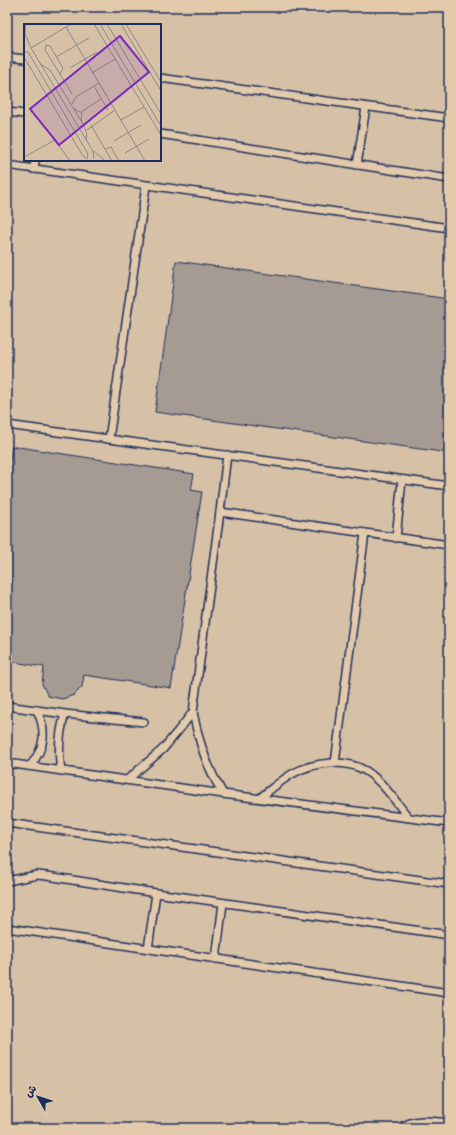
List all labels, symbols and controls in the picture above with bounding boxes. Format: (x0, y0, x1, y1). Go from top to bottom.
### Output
inset map (24, 24, 161, 161)
north arrow (18, 1077, 58, 1117)
text: ش (21, 1082, 41, 1101)

